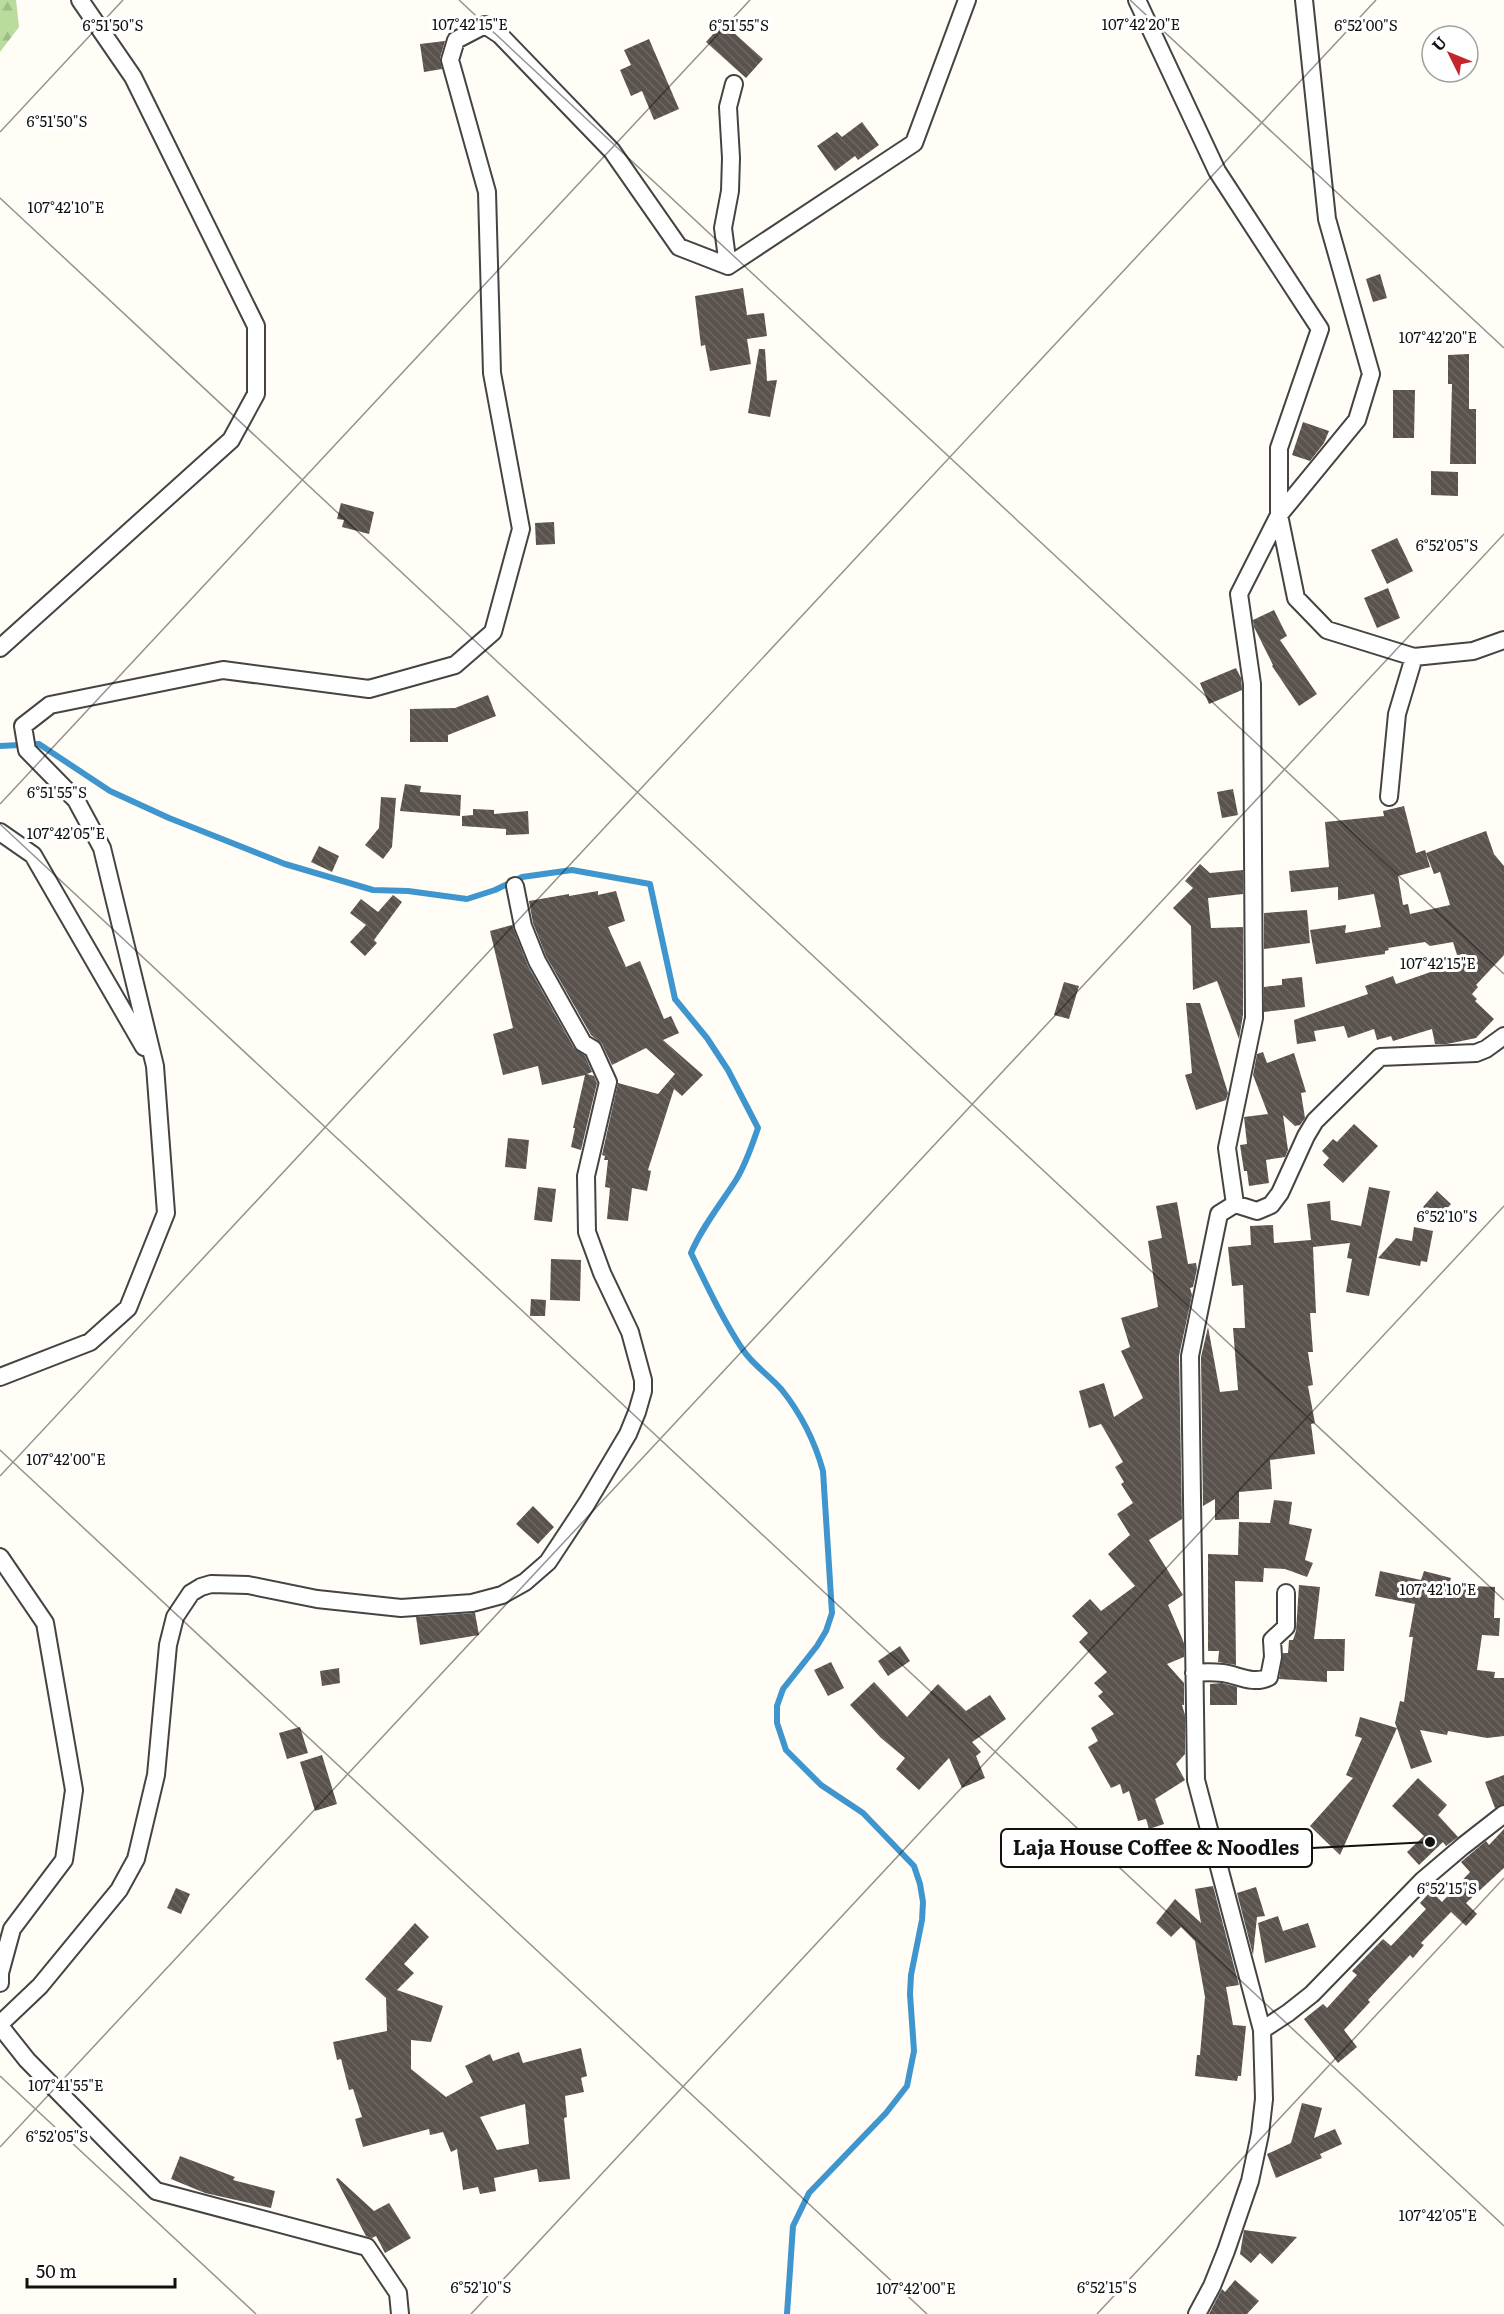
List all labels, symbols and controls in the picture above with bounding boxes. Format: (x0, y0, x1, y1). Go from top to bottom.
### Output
text: 107°42'15"E (432, 12, 508, 35)
text: 107°42'20"E (1102, 12, 1180, 35)
text: 6°51'50"S (83, 13, 143, 36)
text: 6°51'55"S (709, 13, 769, 36)
text: 6°52'00"S (1334, 13, 1398, 36)
north arrow (1420, 24, 1480, 84)
text: U (1425, 30, 1452, 56)
text: 6°51'50"S (27, 109, 87, 132)
text: 107°42'10"E (28, 195, 104, 218)
text: 107°42'20"E (1399, 325, 1477, 348)
text: 6°52'05"S (1416, 533, 1478, 556)
text: 6°51'55"S (27, 780, 87, 803)
text: 107°42'05"E (27, 821, 105, 844)
text: 107°42'15"E (1400, 951, 1476, 974)
text: 6°52'10"S (1416, 1204, 1478, 1227)
text: 107°42'00"E (26, 1447, 106, 1470)
text: 107°42'10"E (1400, 1577, 1476, 1600)
callout: Laja House Coffee & Noodles (1001, 1829, 1312, 1867)
text: Laja House Coffee & Noodles (1013, 1831, 1299, 1861)
text: 6°52'15"S (1417, 1876, 1477, 1899)
text: 107°41'55"E (28, 2073, 104, 2096)
text: 6°52'05"S (26, 2124, 88, 2147)
text: 107°42'05"E (1399, 2203, 1477, 2226)
scale bar (27, 2251, 176, 2289)
text: 50 m (36, 2257, 77, 2284)
text: 6°52'10"S (450, 2275, 512, 2298)
text: 6°52'15"S (1077, 2275, 1137, 2298)
text: 107°42'00"E (876, 2276, 956, 2299)

